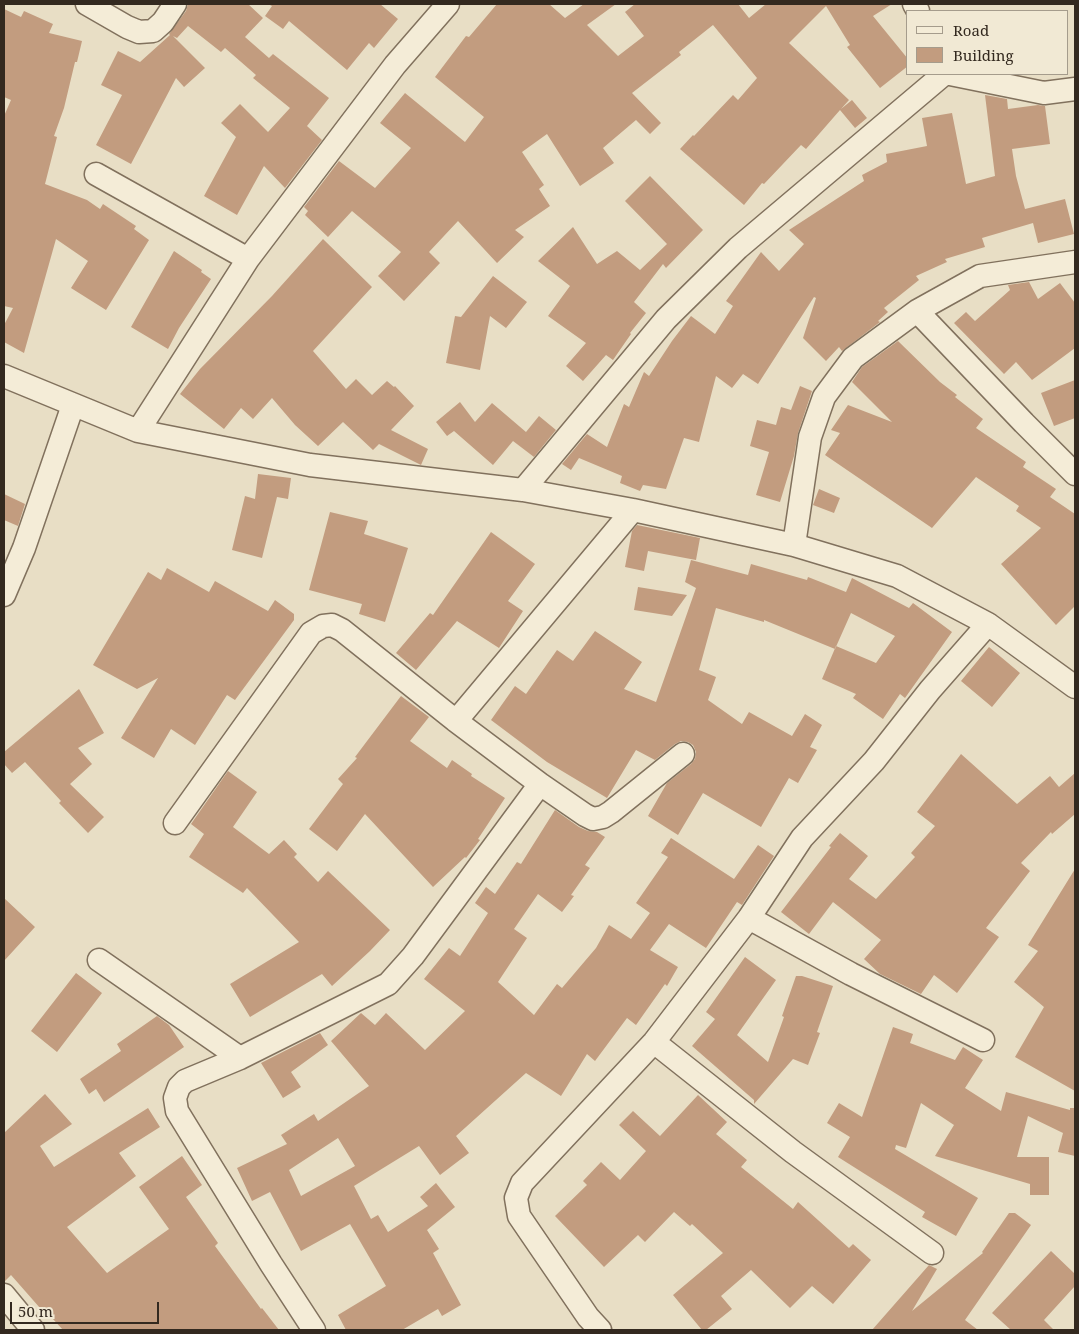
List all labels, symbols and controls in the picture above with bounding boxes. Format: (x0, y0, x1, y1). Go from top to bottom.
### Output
legend (906, 10, 1069, 75)
text: Road (953, 20, 989, 40)
text: Building (953, 45, 1014, 65)
scale bar (12, 1292, 161, 1324)
text: 50 m (18, 1301, 53, 1321)

